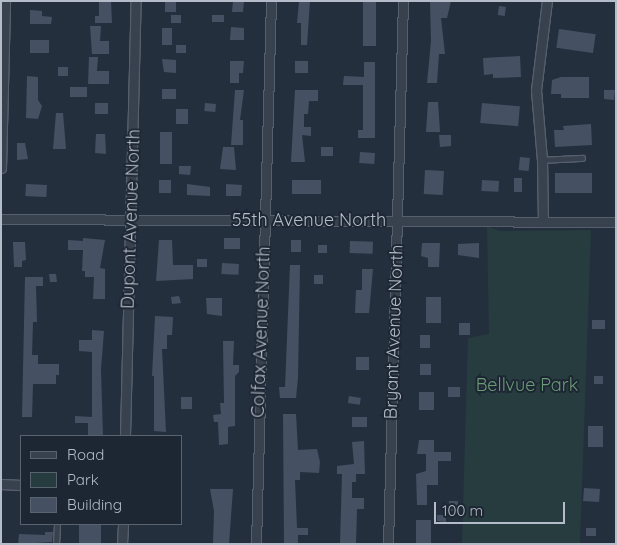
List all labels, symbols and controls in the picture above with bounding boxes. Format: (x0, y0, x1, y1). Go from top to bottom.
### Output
street label: Dupont Avenue North (117, 129, 145, 309)
street label: 55th Avenue North (232, 209, 386, 231)
street label: Bryant Avenue North (380, 244, 408, 420)
street label: Colfax Avenue North (247, 246, 275, 418)
park label: Bellvue Park (476, 374, 578, 396)
legend (20, 435, 182, 525)
text: Road (67, 445, 104, 464)
text: Park (67, 470, 99, 489)
scale bar (437, 492, 568, 524)
text: Building (67, 495, 122, 514)
text: 100 m (442, 501, 483, 520)

